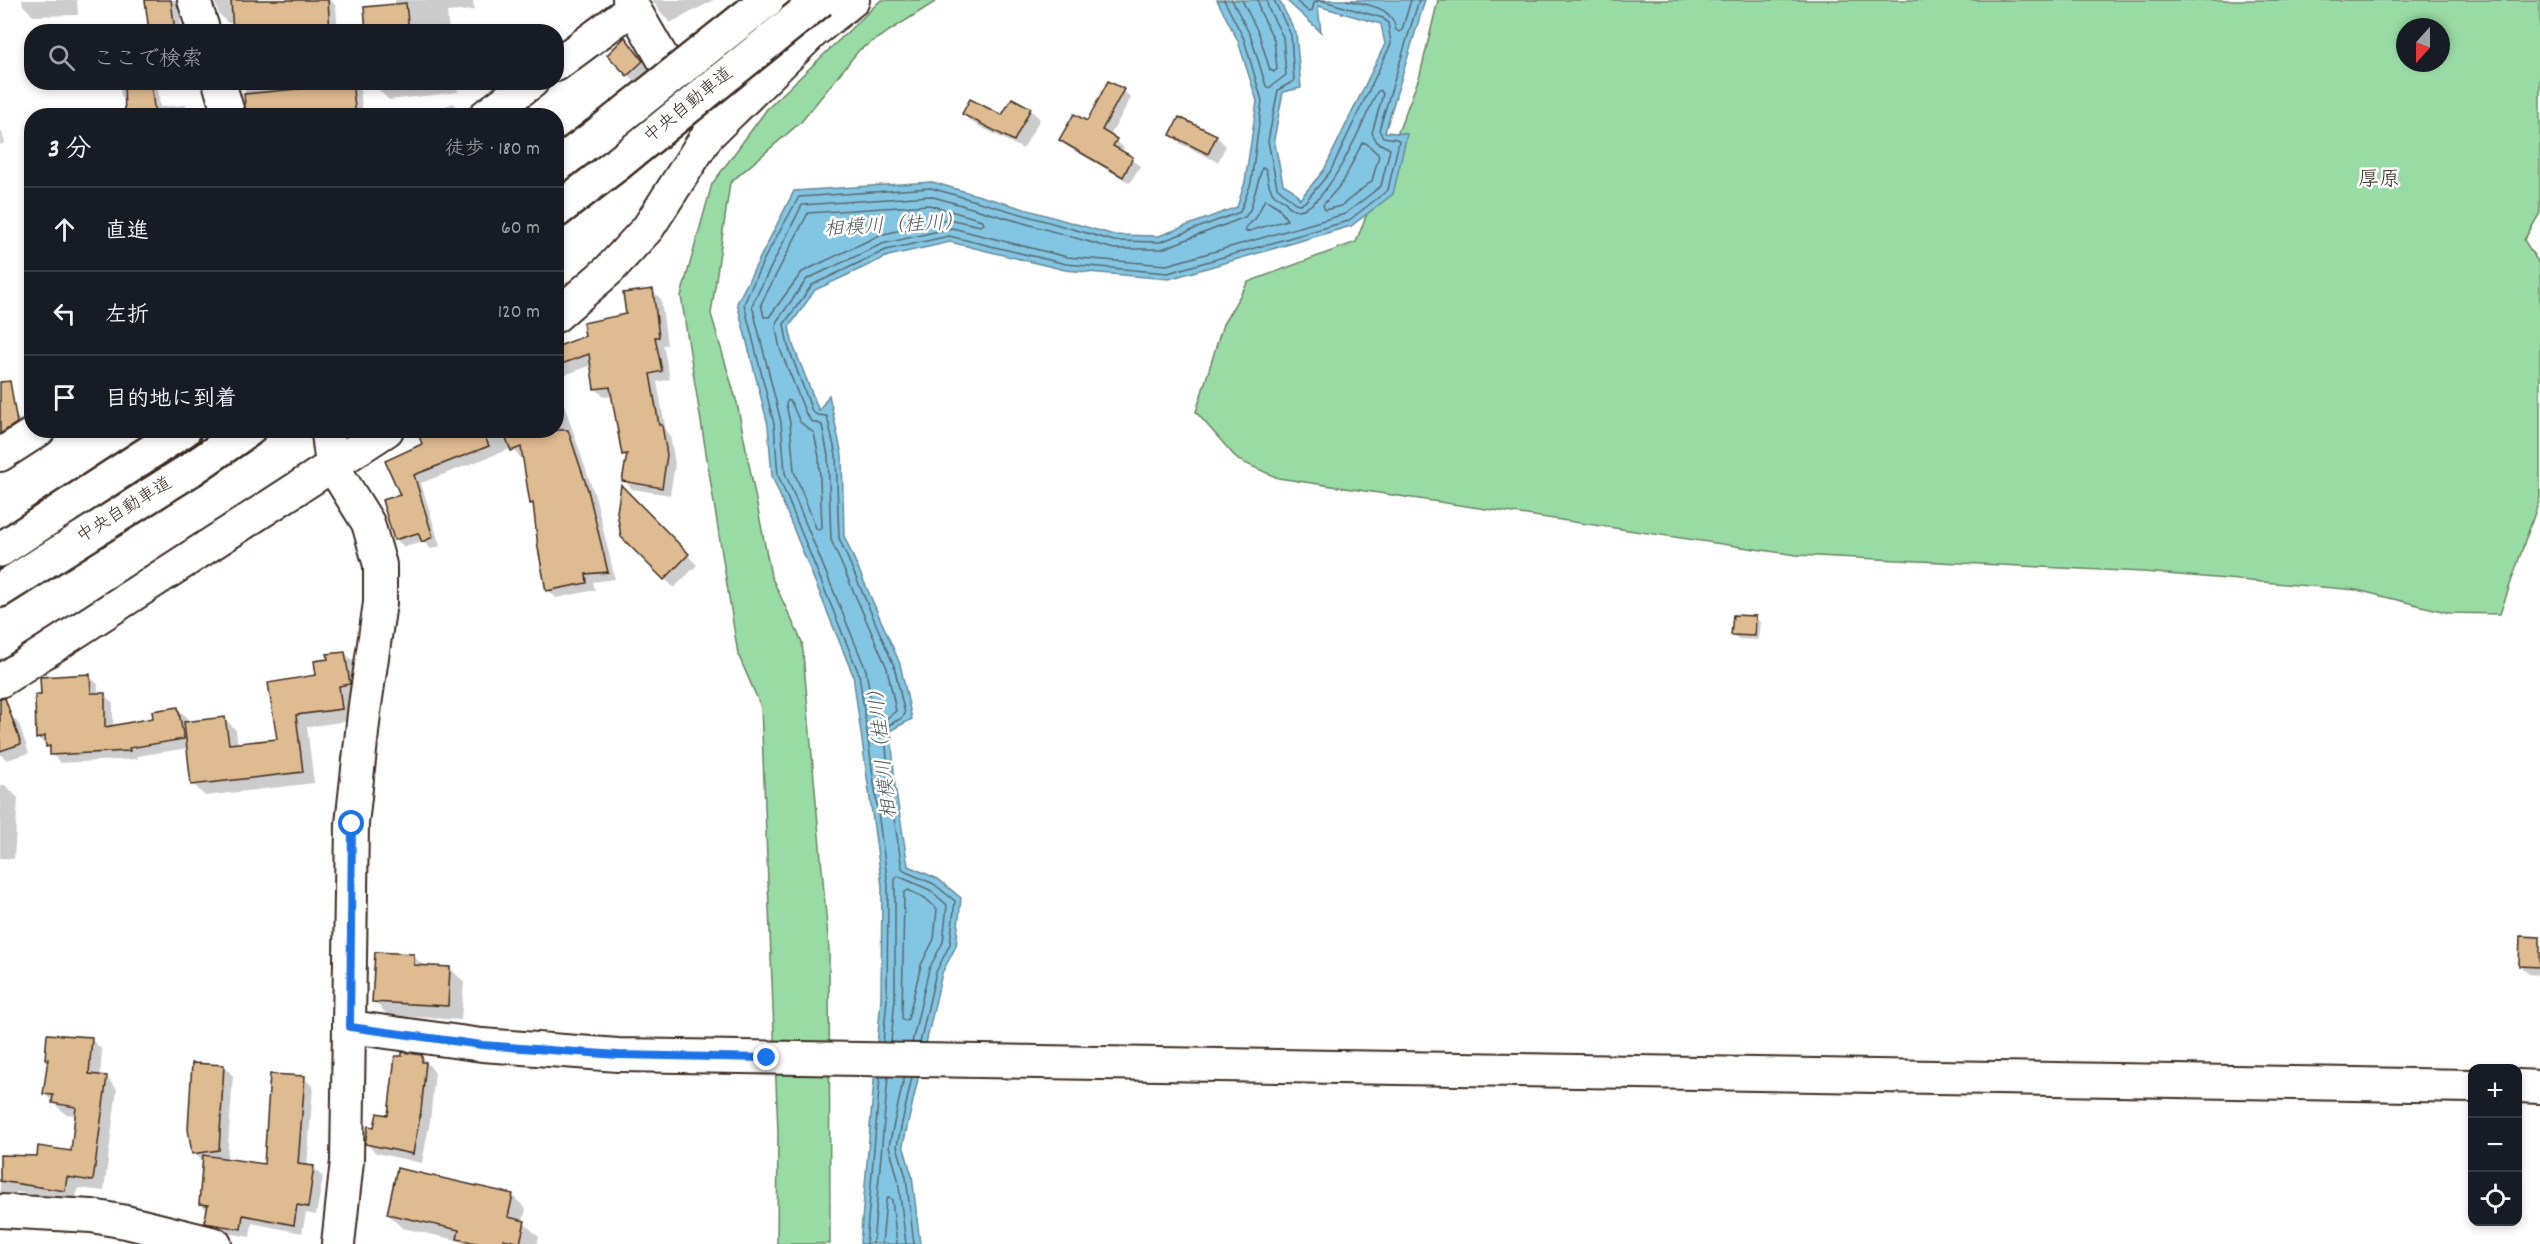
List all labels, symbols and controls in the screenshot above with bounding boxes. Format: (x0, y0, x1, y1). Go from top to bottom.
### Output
north arrow (2396, 18, 2450, 72)
search box (24, 24, 564, 90)
icon: search (45, 41, 78, 74)
text: ここで検索 (93, 45, 203, 76)
street label: 中央自動車道 (639, 62, 739, 150)
text: 3 分 (48, 132, 92, 169)
text: 徒歩 · 180 m (445, 136, 540, 164)
district label: 厚原 (2358, 166, 2400, 196)
water label: 相模川（桂川） (823, 209, 965, 245)
icon: ahead (48, 213, 81, 246)
text: 60 m (501, 215, 540, 243)
text: 直進 (105, 217, 149, 248)
icon: left (48, 297, 81, 330)
text: 120 m (498, 299, 540, 327)
text: 左折 (105, 301, 149, 332)
icon: arrive (48, 381, 81, 414)
text: 目的地に到着 (105, 385, 237, 416)
street label: 中央自動車道 (73, 472, 177, 550)
water label: 相模川（桂川） (863, 678, 905, 820)
route start (338, 810, 364, 836)
route end (753, 1044, 779, 1070)
map controls (2468, 1064, 2522, 1226)
button: + (2468, 1064, 2522, 1118)
button: − (2468, 1118, 2522, 1172)
button: locate (2468, 1172, 2522, 1226)

